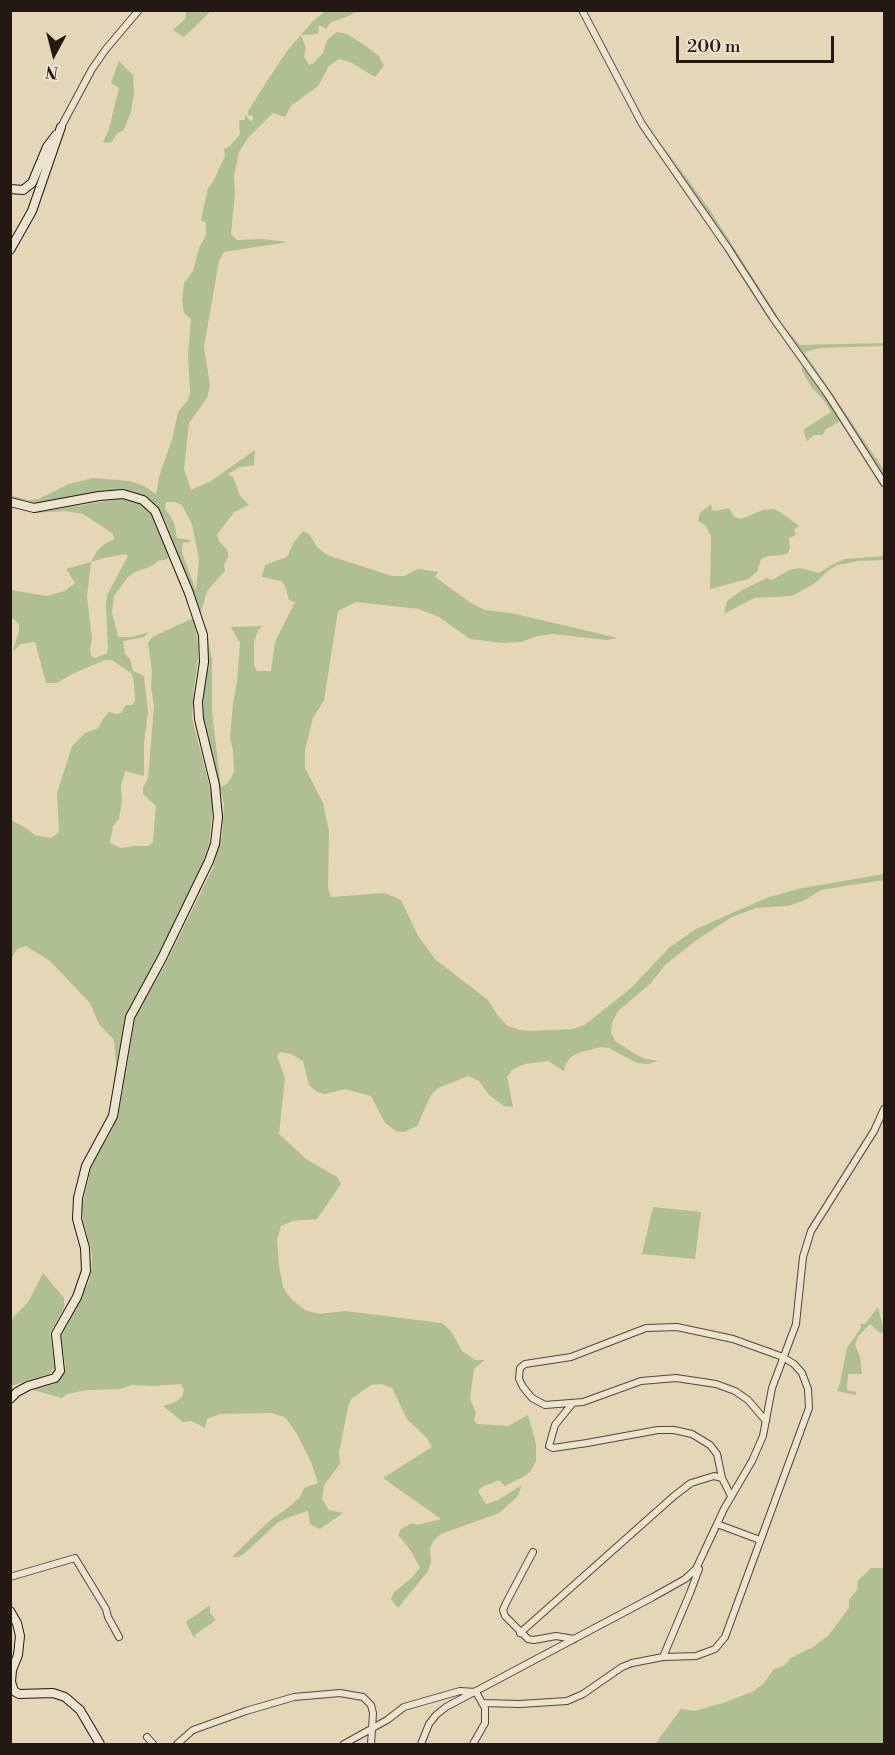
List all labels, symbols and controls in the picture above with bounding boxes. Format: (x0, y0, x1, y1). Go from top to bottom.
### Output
north arrow (24, 24, 84, 84)
scale bar (679, 24, 836, 62)
text: 200 m (687, 35, 741, 58)
text: N (44, 61, 59, 83)

